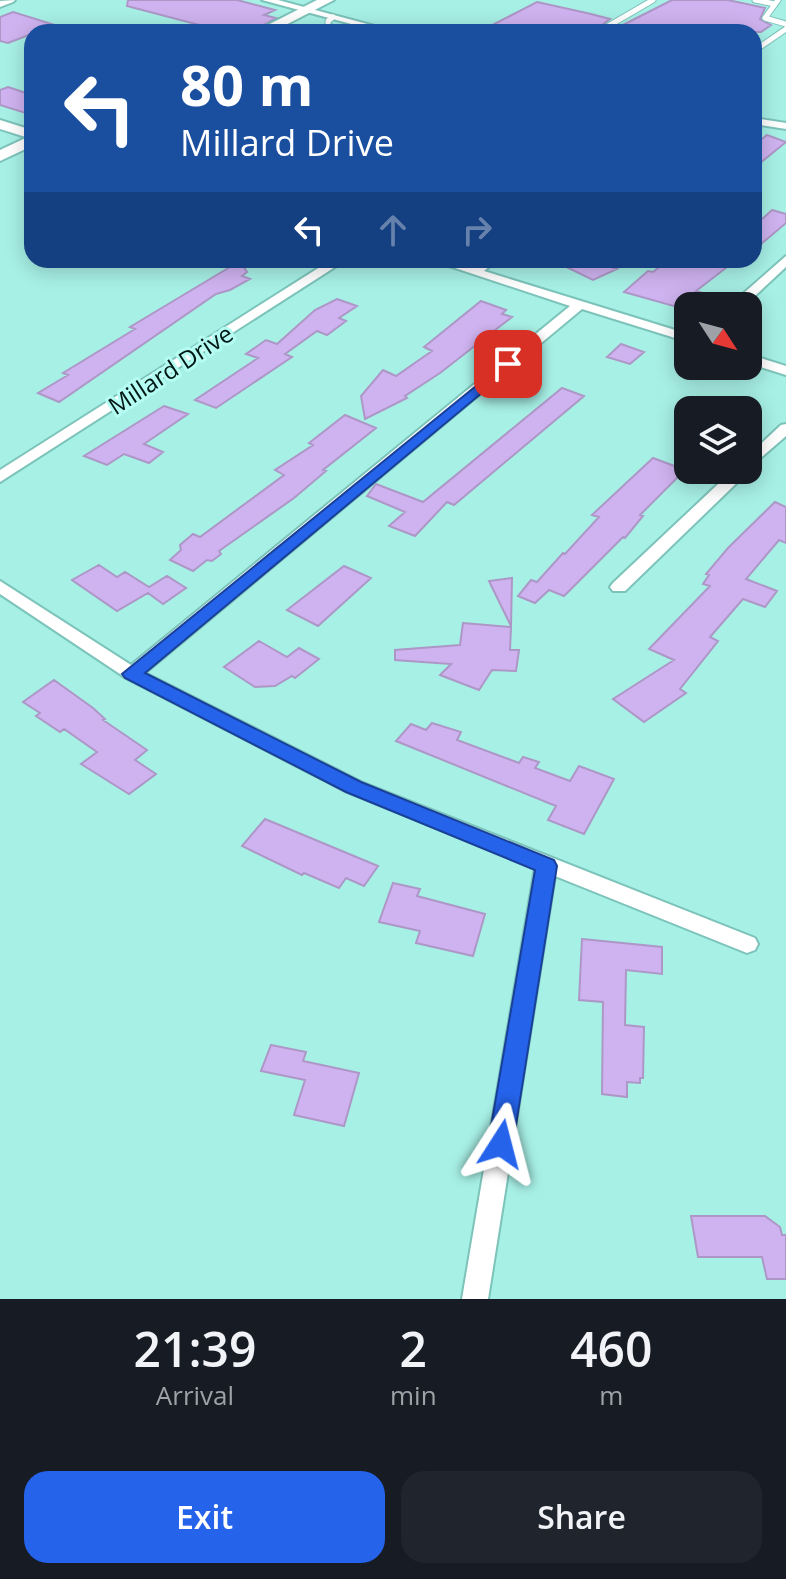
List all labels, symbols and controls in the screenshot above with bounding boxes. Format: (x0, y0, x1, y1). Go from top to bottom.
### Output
text: 80 m (180, 46, 314, 122)
icon: left (48, 56, 152, 160)
text: Millard Drive (180, 118, 394, 167)
icon: left (287, 208, 331, 252)
icon: ahead (371, 208, 415, 252)
icon: right (455, 208, 499, 252)
north arrow (674, 292, 762, 380)
map controls (674, 292, 762, 484)
street label: Millard Drive (101, 316, 239, 422)
pin (474, 330, 542, 398)
icon: arrive (486, 342, 530, 386)
button: layers (674, 396, 762, 484)
position arrow (459, 1102, 543, 1186)
text: 21:39 (134, 1316, 256, 1381)
text: 2 (400, 1316, 427, 1381)
text: 460 (570, 1316, 652, 1381)
text: Arrival (156, 1377, 234, 1413)
text: min (390, 1377, 437, 1413)
text: m (599, 1377, 623, 1413)
button: Exit (24, 1471, 385, 1563)
button: Share (401, 1471, 762, 1563)

